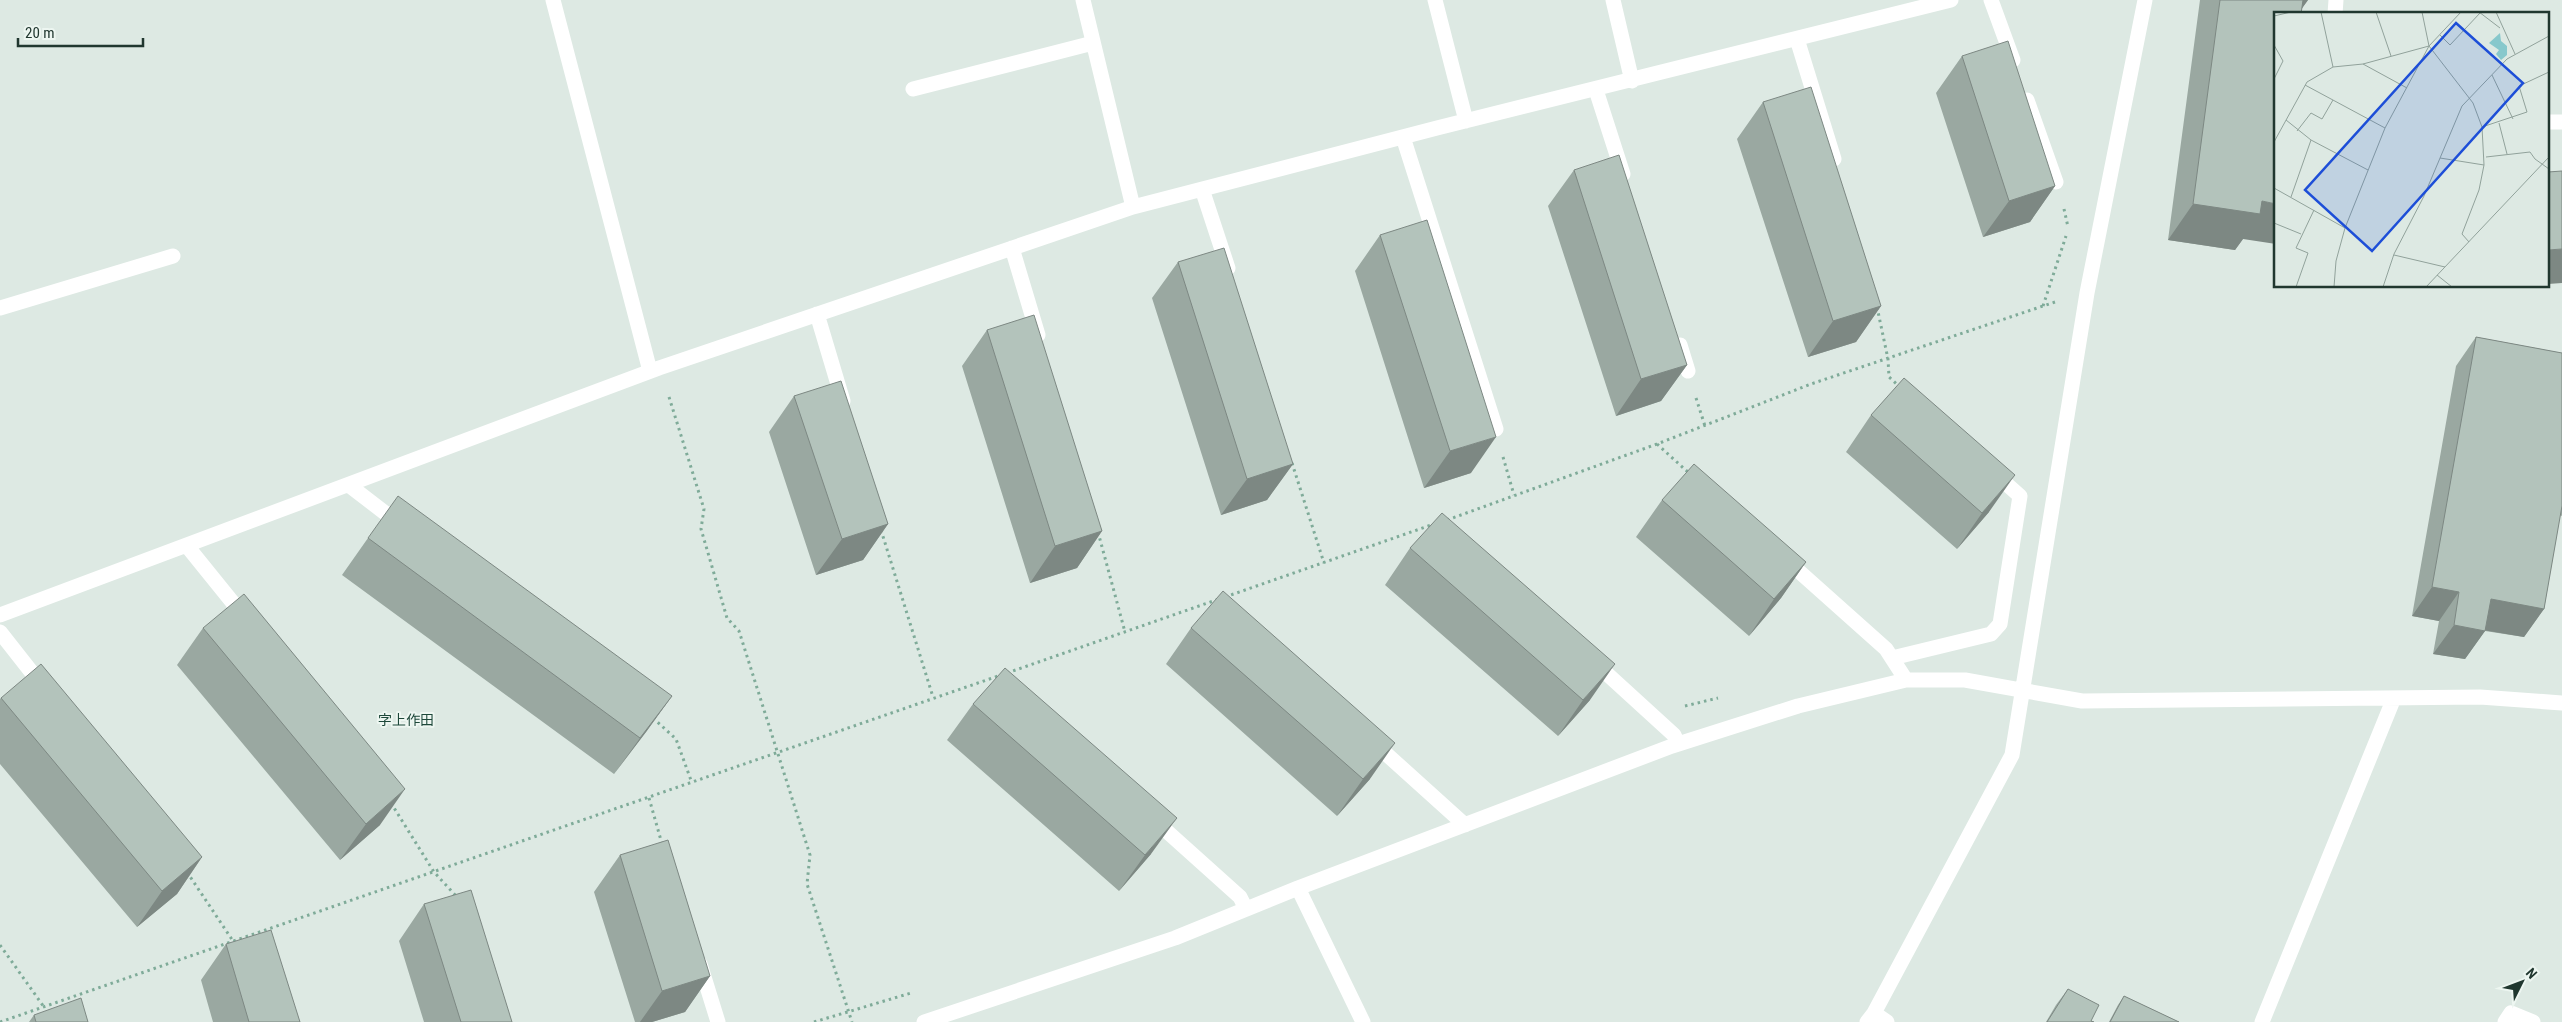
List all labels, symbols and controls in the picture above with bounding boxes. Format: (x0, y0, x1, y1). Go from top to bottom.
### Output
inset map (2274, 12, 2550, 288)
scale bar (18, 15, 142, 47)
text: 20 m (25, 24, 55, 42)
district label: 字上作田 (378, 712, 434, 728)
north arrow (2497, 957, 2547, 1007)
text: N (2523, 965, 2540, 982)

